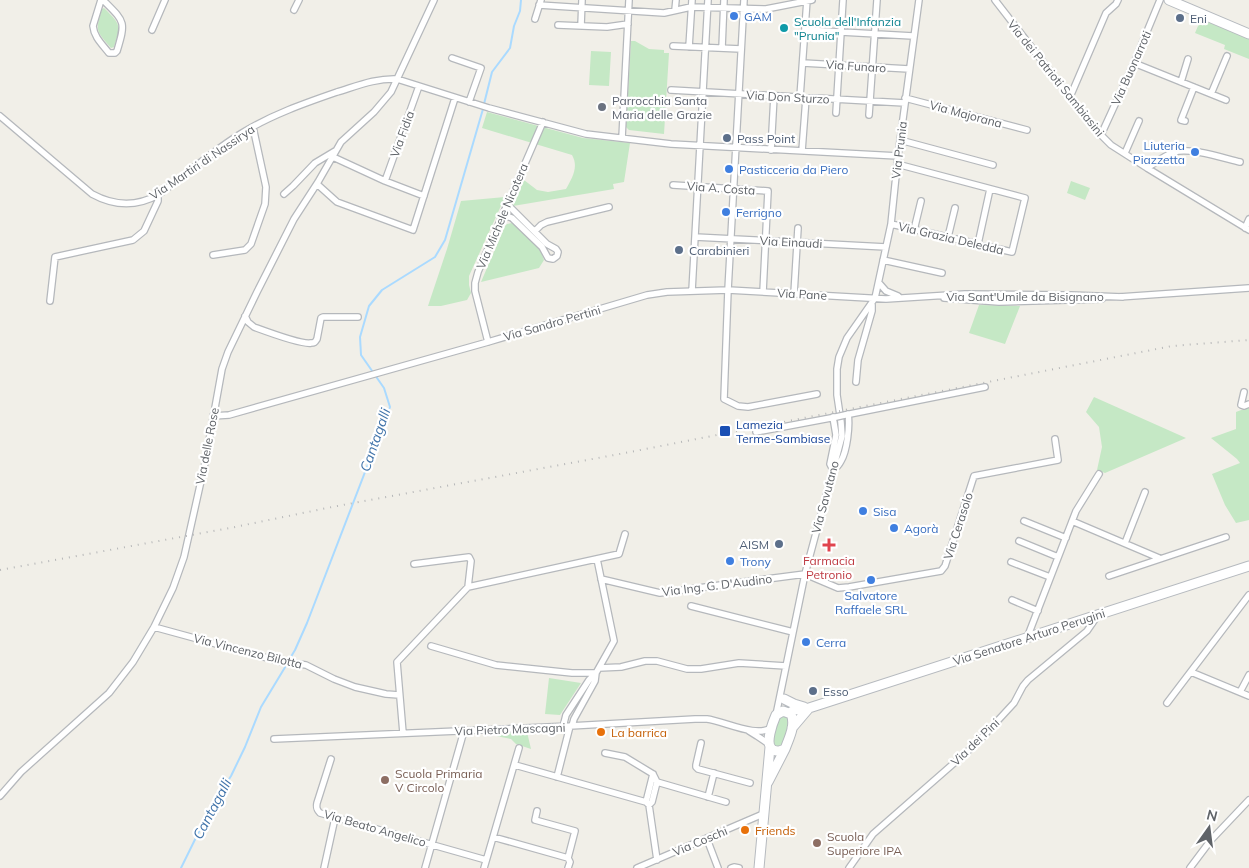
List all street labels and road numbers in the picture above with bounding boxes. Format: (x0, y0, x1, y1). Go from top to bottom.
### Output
street label: Via dei Patrioti Sambiasini (1004, 17, 1108, 139)
street label: Via Buonarroti (1108, 28, 1154, 108)
street label: Via Funaro (825, 56, 887, 76)
street label: Via Don Sturzo (746, 87, 830, 107)
street label: Via Majorana (928, 97, 1004, 131)
street label: Via Fidia (387, 109, 417, 159)
street label: Via Prunia (888, 120, 910, 180)
street label: Via Martiri di Nassirya (147, 121, 257, 203)
street label: Via Michele Nicotera (473, 161, 531, 271)
street label: Via A. Costa (686, 178, 756, 198)
street label: Via Grazia Deledda (897, 219, 1005, 257)
street label: Via Einaudi (759, 233, 823, 251)
street label: Via Pane (777, 285, 827, 303)
street label: Via Sant'Umile da Bisignano (946, 289, 1104, 304)
street label: Via Sandro Pertini (502, 302, 602, 344)
street label: Via delle Rose (192, 406, 222, 486)
street label: Via Savutano (808, 459, 842, 535)
street label: Via Cerasolo (940, 490, 976, 562)
street label: Via Ing. G. D'Audino (661, 571, 773, 599)
street label: Via Senatore Arturo Perugini (951, 605, 1107, 669)
street label: Via Vincenzo Bilotta (192, 630, 304, 672)
street label: Via dei Pini (948, 715, 1003, 769)
street label: Via Pietro Mascagni (454, 720, 566, 738)
street label: Via Beato Angelico (322, 806, 428, 850)
street label: Via Coschi (670, 823, 730, 859)

